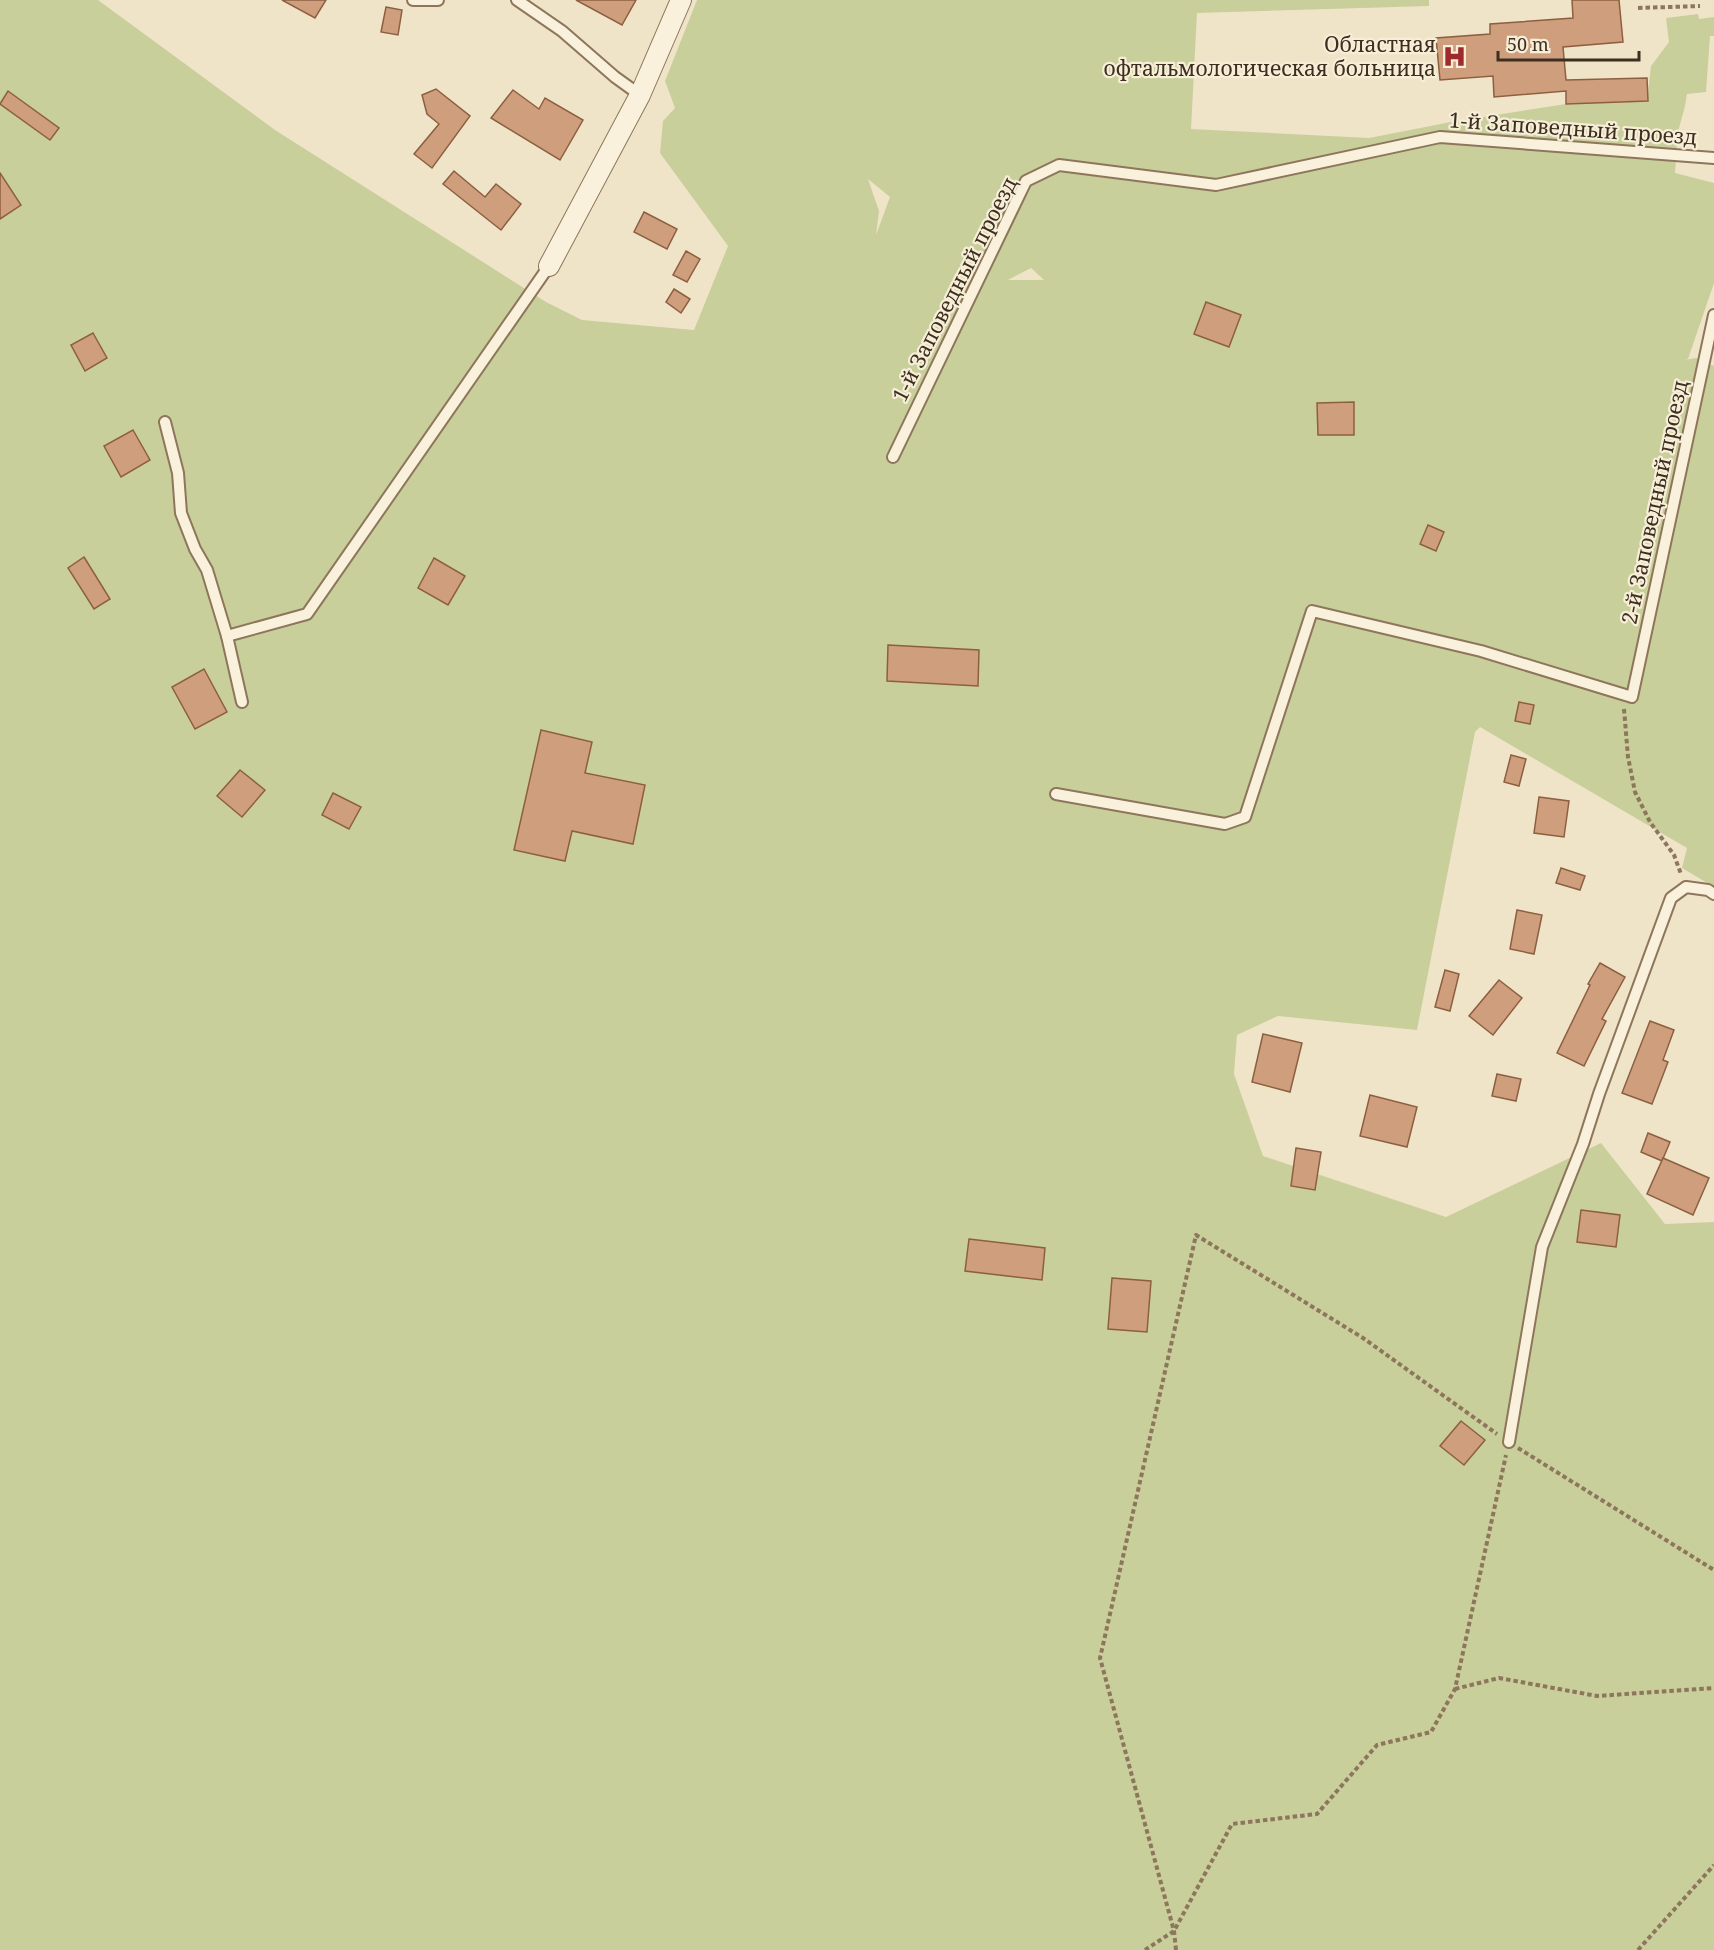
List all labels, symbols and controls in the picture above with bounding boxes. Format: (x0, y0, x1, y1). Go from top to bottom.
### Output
scale bar (1498, 24, 1639, 62)
place label: Областная офтальмологическая больница (1104, 30, 1436, 82)
text: 50 m (1507, 32, 1549, 56)
hospital icon: Областная офтальмологическая больница (1441, 43, 1467, 69)
street label: 1-й Заповедный проезд (1448, 105, 1698, 151)
street label: 1-й Заповедный проезд (885, 172, 1023, 406)
street label: 2-й Заповедный проезд (1614, 377, 1694, 626)

